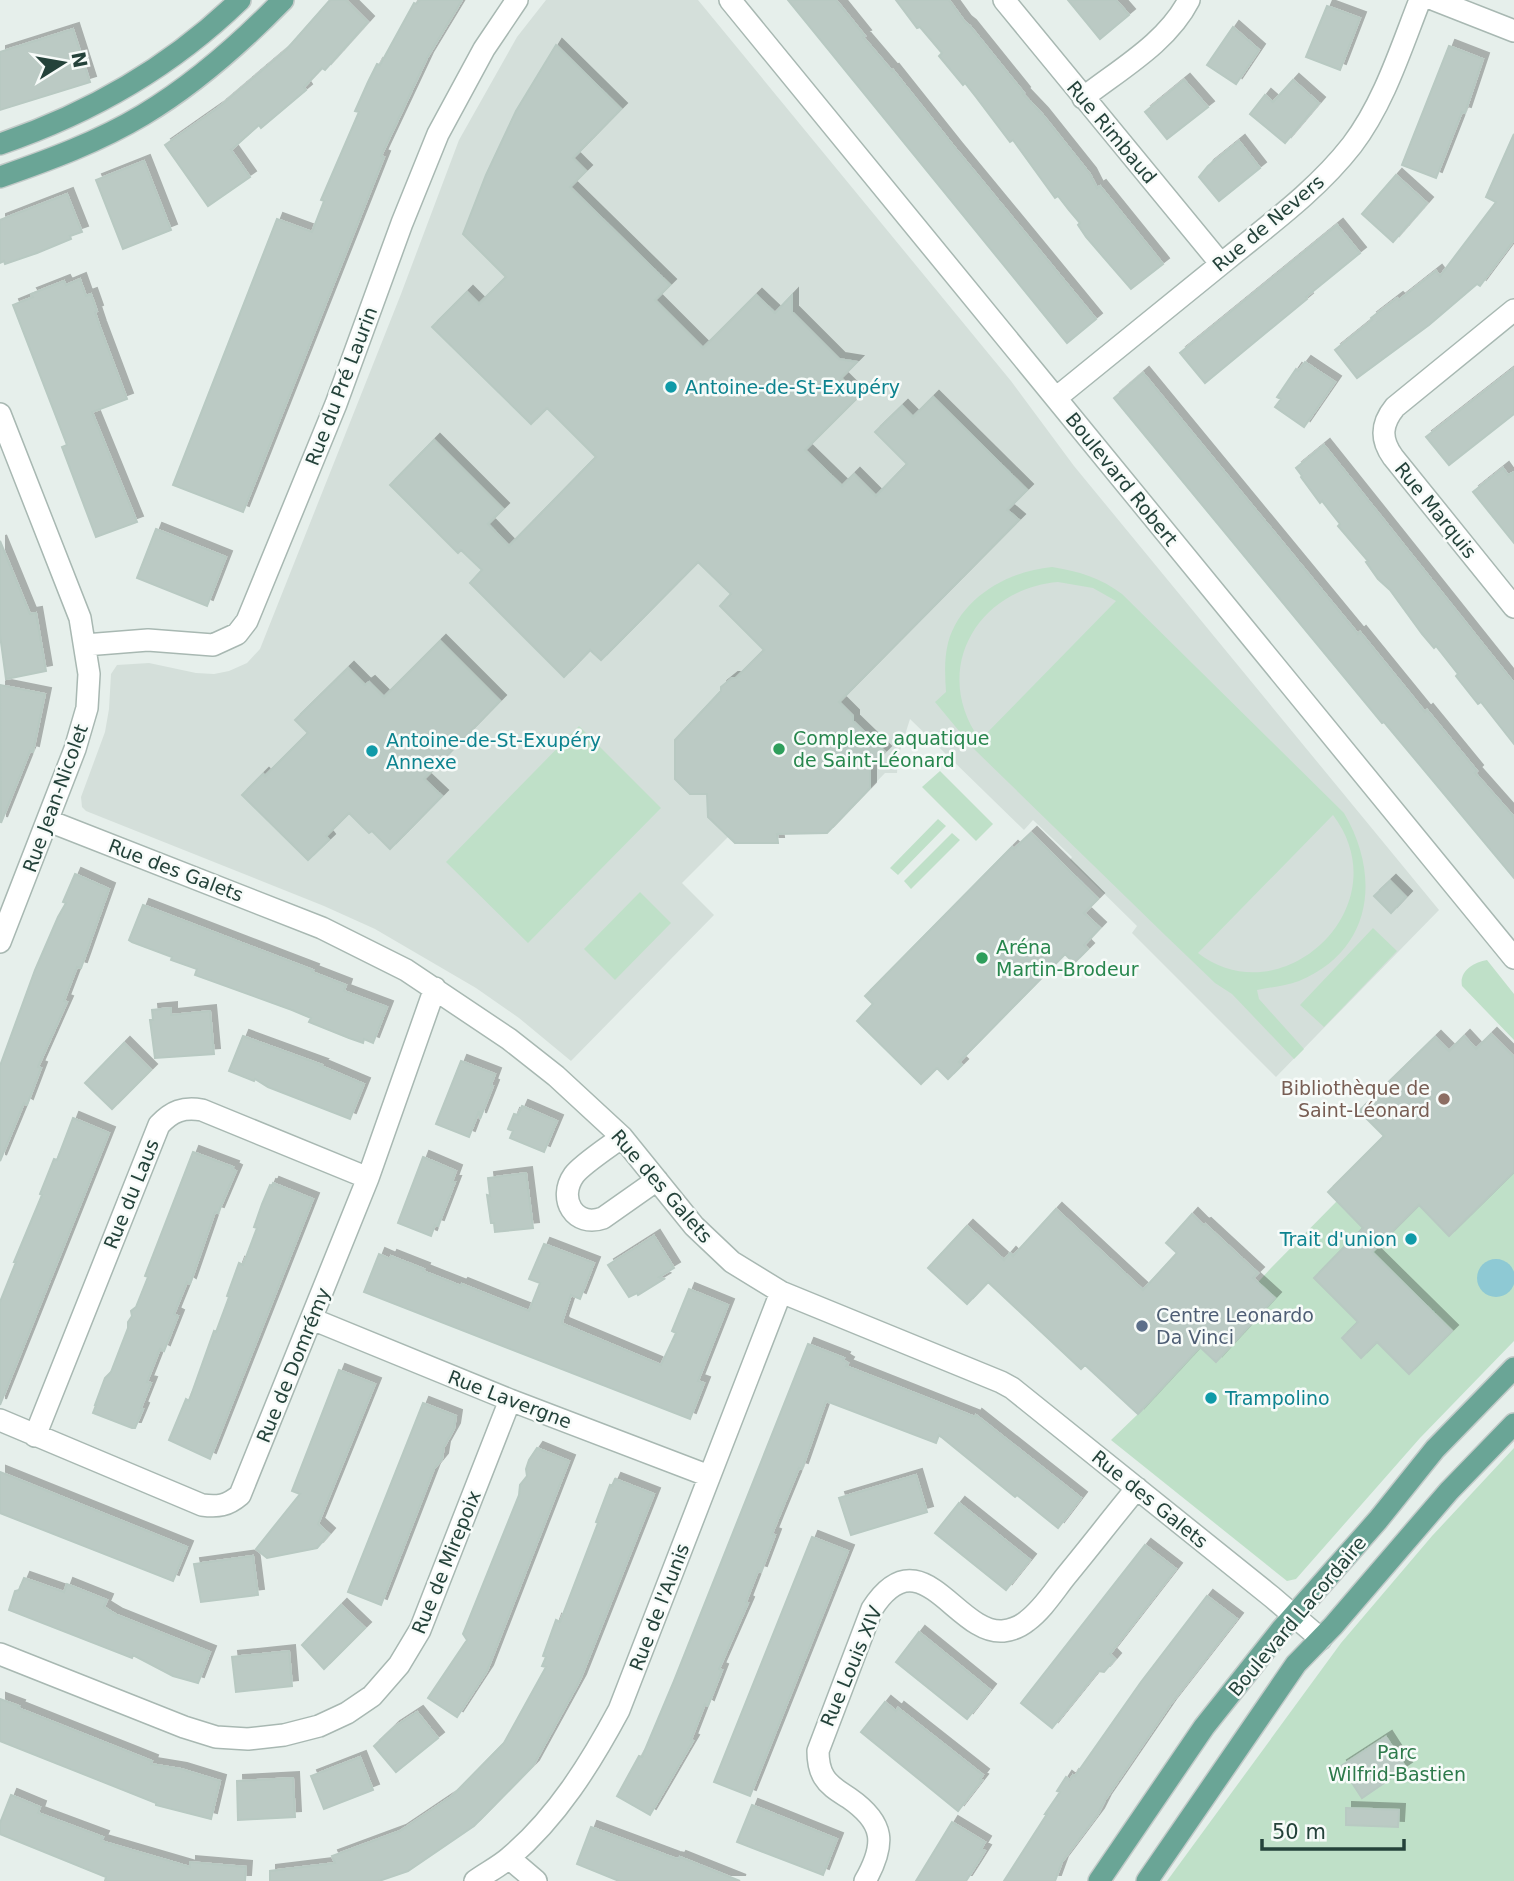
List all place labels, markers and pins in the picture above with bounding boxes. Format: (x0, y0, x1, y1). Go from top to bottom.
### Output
place label: Antoine-de-St-Exupéry (685, 376, 900, 398)
marker: Antoine-de-St-Exupéry (663, 379, 679, 395)
place label: Complexe aquatique de Saint-Léonard (793, 727, 989, 771)
place label: Antoine-de-St-Exupéry Annexe (386, 729, 601, 773)
marker: Complexe aquatique de Saint-Léonard (771, 741, 787, 757)
marker: Antoine-de-St-Exupéry Annexe (364, 743, 380, 759)
place label: Aréna Martin-Brodeur (996, 936, 1139, 980)
marker: Aréna Martin-Brodeur (974, 950, 990, 966)
place label: Bibliothèque de Saint-Léonard (1281, 1077, 1430, 1121)
marker: Bibliothèque de Saint-Léonard (1436, 1091, 1452, 1107)
place label: Trait d'union (1279, 1228, 1397, 1250)
marker: Trait d'union (1403, 1231, 1419, 1247)
place label: Centre Leonardo Da Vinci (1156, 1304, 1314, 1348)
marker: Centre Leonardo Da Vinci (1134, 1318, 1150, 1334)
place label: Trampolino (1224, 1387, 1330, 1409)
marker: Trampolino (1203, 1390, 1219, 1406)

